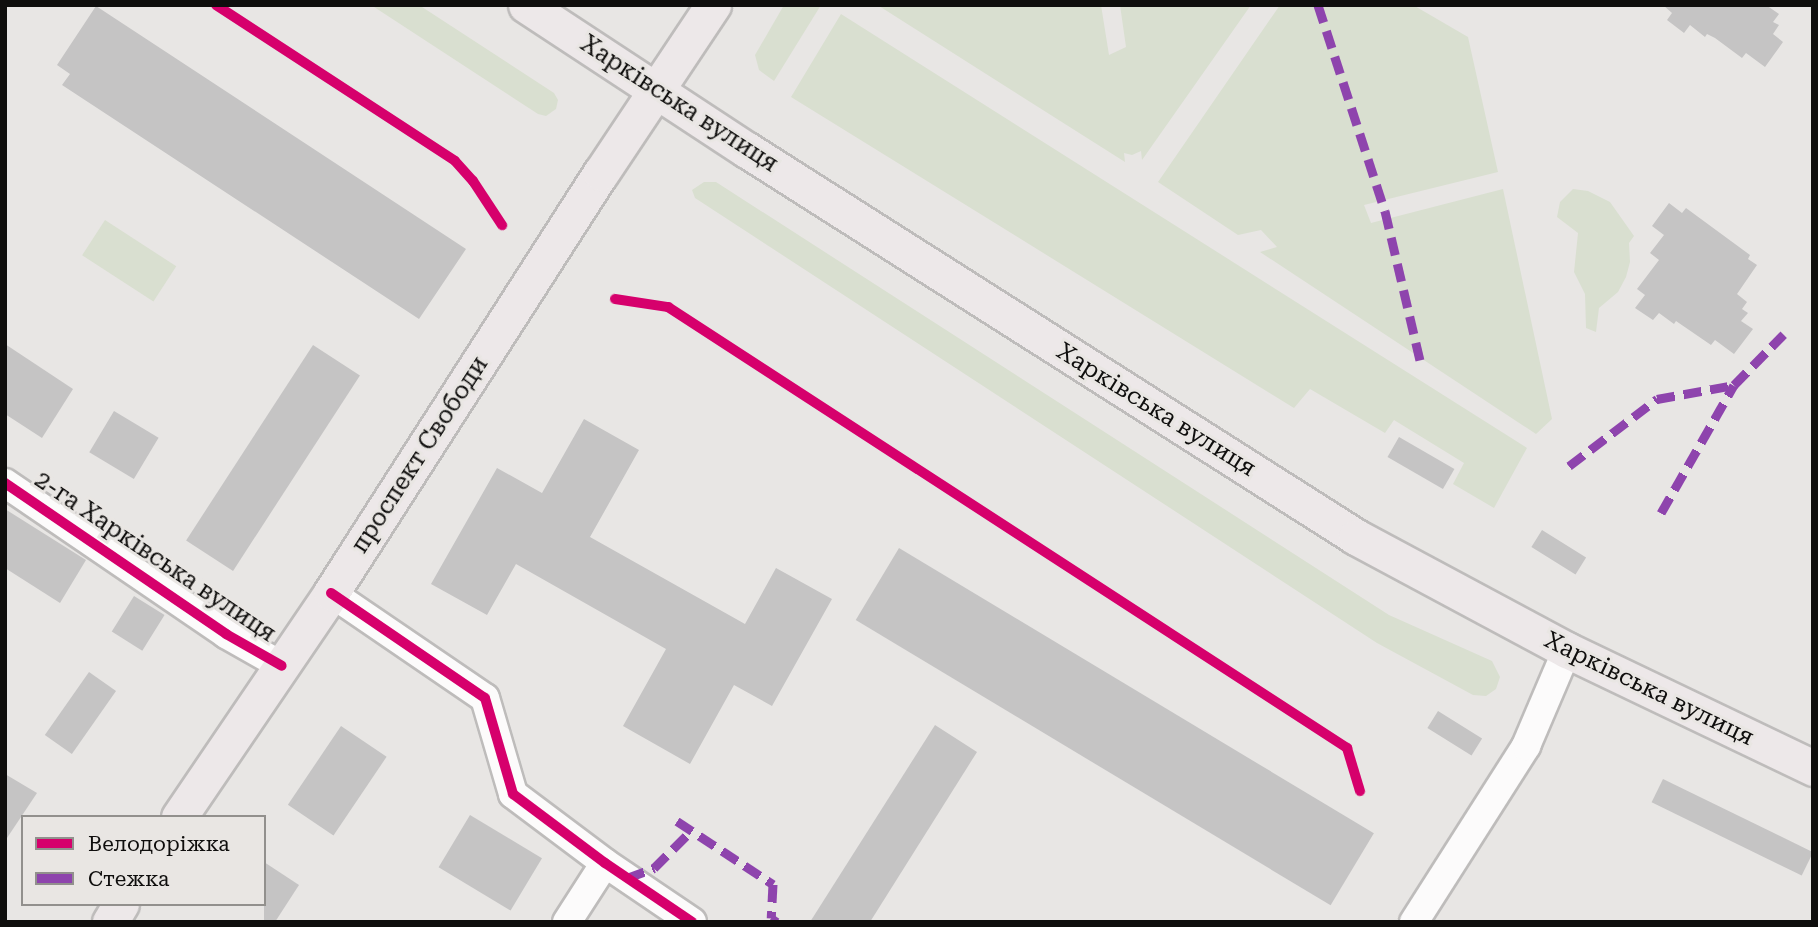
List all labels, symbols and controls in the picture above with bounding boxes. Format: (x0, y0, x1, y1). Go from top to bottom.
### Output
street label: Харківська вулиця (575, 29, 783, 179)
street label: Харківська вулиця (1051, 337, 1261, 483)
street label: проспект Свободи (346, 351, 494, 559)
street label: 2-га Харківська вулиця (29, 465, 281, 649)
street label: Харківська вулиця (1539, 626, 1759, 752)
legend (21, 815, 266, 906)
text: Велодоріжка (88, 832, 230, 856)
text: Стежка (88, 867, 169, 891)

